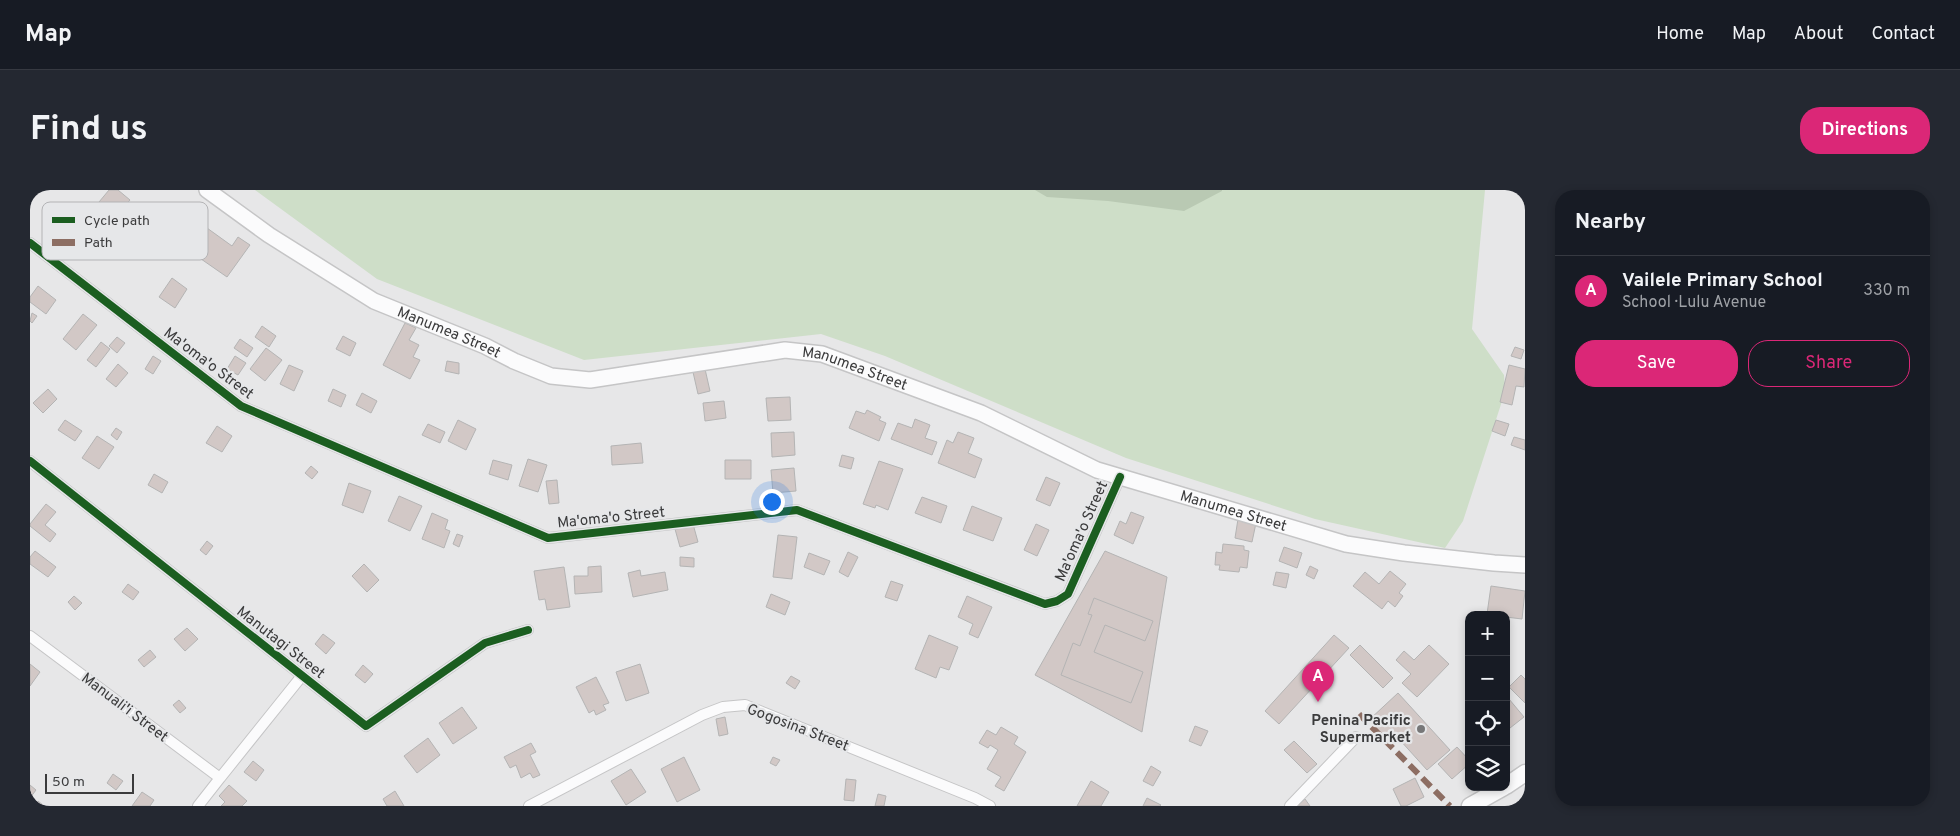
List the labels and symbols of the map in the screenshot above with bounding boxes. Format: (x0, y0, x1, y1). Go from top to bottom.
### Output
legend (42, 202, 208, 260)
text: Cycle path (84, 213, 150, 230)
text: Path (84, 235, 113, 252)
street label: Manumea Street (394, 303, 504, 363)
street label: Ma'oma'o Street (159, 324, 257, 404)
street label: Manumea Street (801, 344, 910, 396)
street label: Ma'oma'o Street (1052, 478, 1113, 585)
street label: Manumea Street (1178, 487, 1289, 537)
your location (759, 489, 785, 515)
street label: Ma'oma'o Street (556, 503, 666, 534)
street label: Manutagi Street (232, 603, 328, 684)
pin: A (1302, 661, 1334, 702)
street label: Manuali'i Street (77, 669, 171, 747)
street label: Gogosina Street (744, 700, 851, 757)
place label: Penina Pacific Supermarket (1311, 712, 1411, 748)
marker: Penina Pacific Supermarket (1415, 723, 1427, 735)
scale bar (45, 771, 134, 794)

